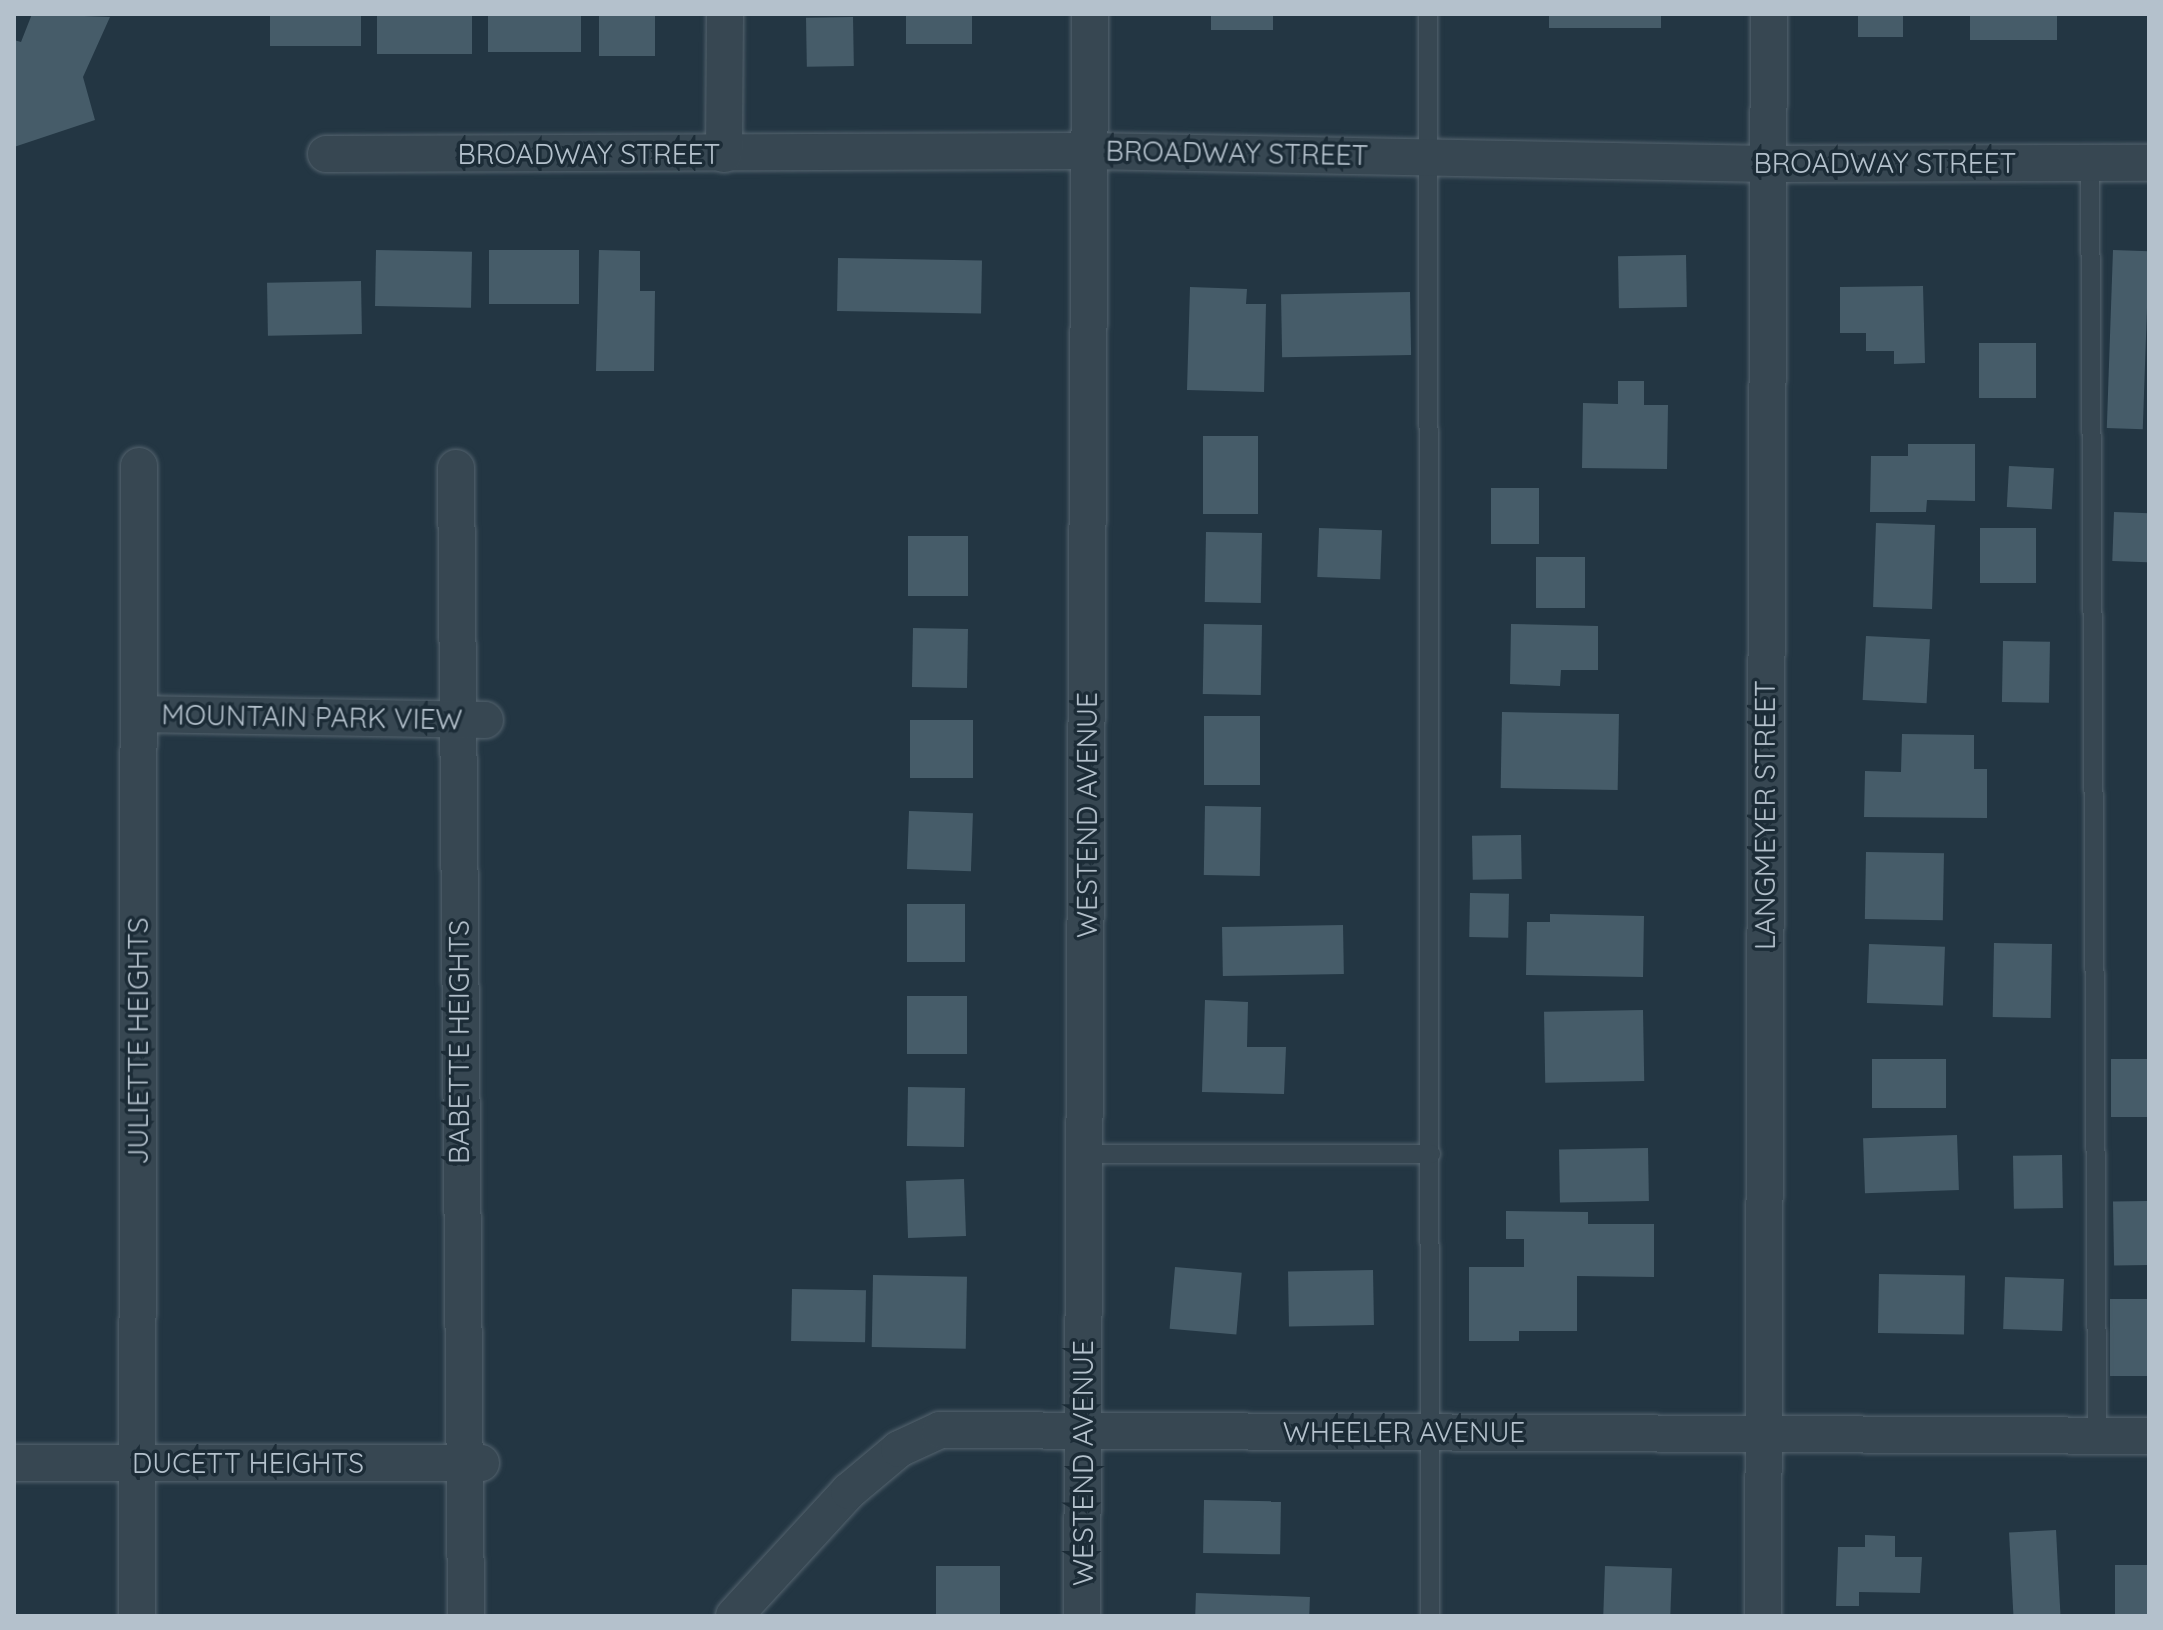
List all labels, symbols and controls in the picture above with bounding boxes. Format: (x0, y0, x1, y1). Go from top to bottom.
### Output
street label: BROADWAY STREET (1105, 134, 1369, 172)
street label: BROADWAY STREET (458, 137, 720, 171)
street label: BROADWAY STREET (1754, 146, 2016, 180)
street label: LANGMEYER STREET (1748, 680, 1782, 950)
street label: WESTEND AVENUE (1070, 692, 1104, 938)
street label: MOUNTAIN PARK VIEW (161, 698, 463, 736)
street label: JULIETTE HEIGHTS (121, 917, 155, 1165)
street label: BABETTE HEIGHTS (442, 920, 476, 1164)
street label: WESTEND AVENUE (1066, 1340, 1100, 1586)
street label: WHEELER AVENUE (1283, 1415, 1525, 1449)
street label: DUCETT HEIGHTS (132, 1446, 364, 1480)

